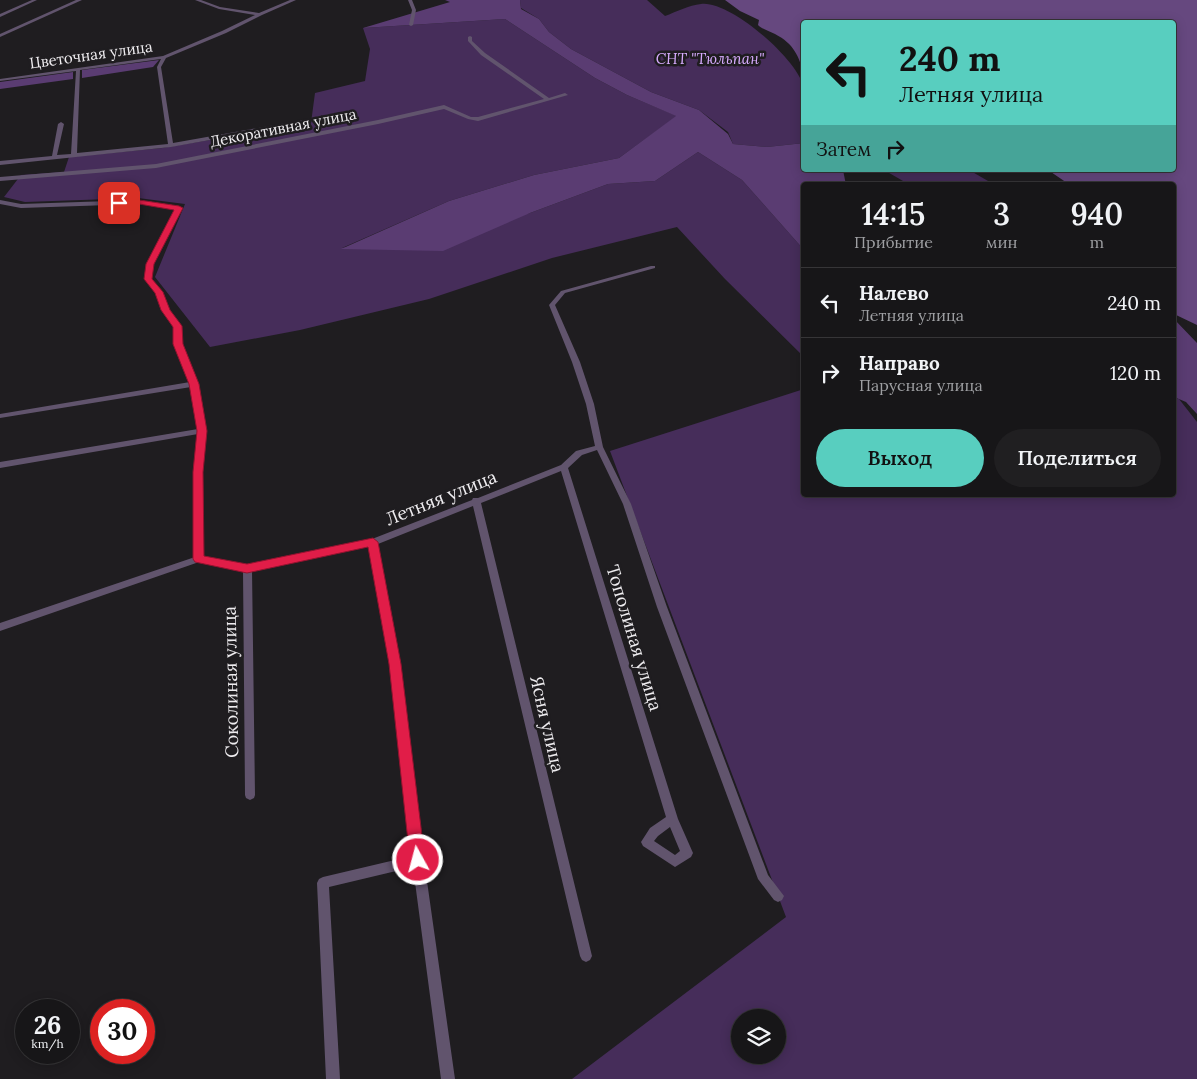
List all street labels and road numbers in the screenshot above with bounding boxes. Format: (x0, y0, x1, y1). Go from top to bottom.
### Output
street label: Цветочная улица (28, 36, 154, 73)
street label: Декоративная улица (208, 104, 358, 151)
street label: Летняя улица (382, 465, 500, 530)
street label: Тополиная улица (601, 562, 668, 714)
street label: Соколиная улица (218, 606, 243, 758)
street label: Ясня улица (525, 673, 570, 775)

